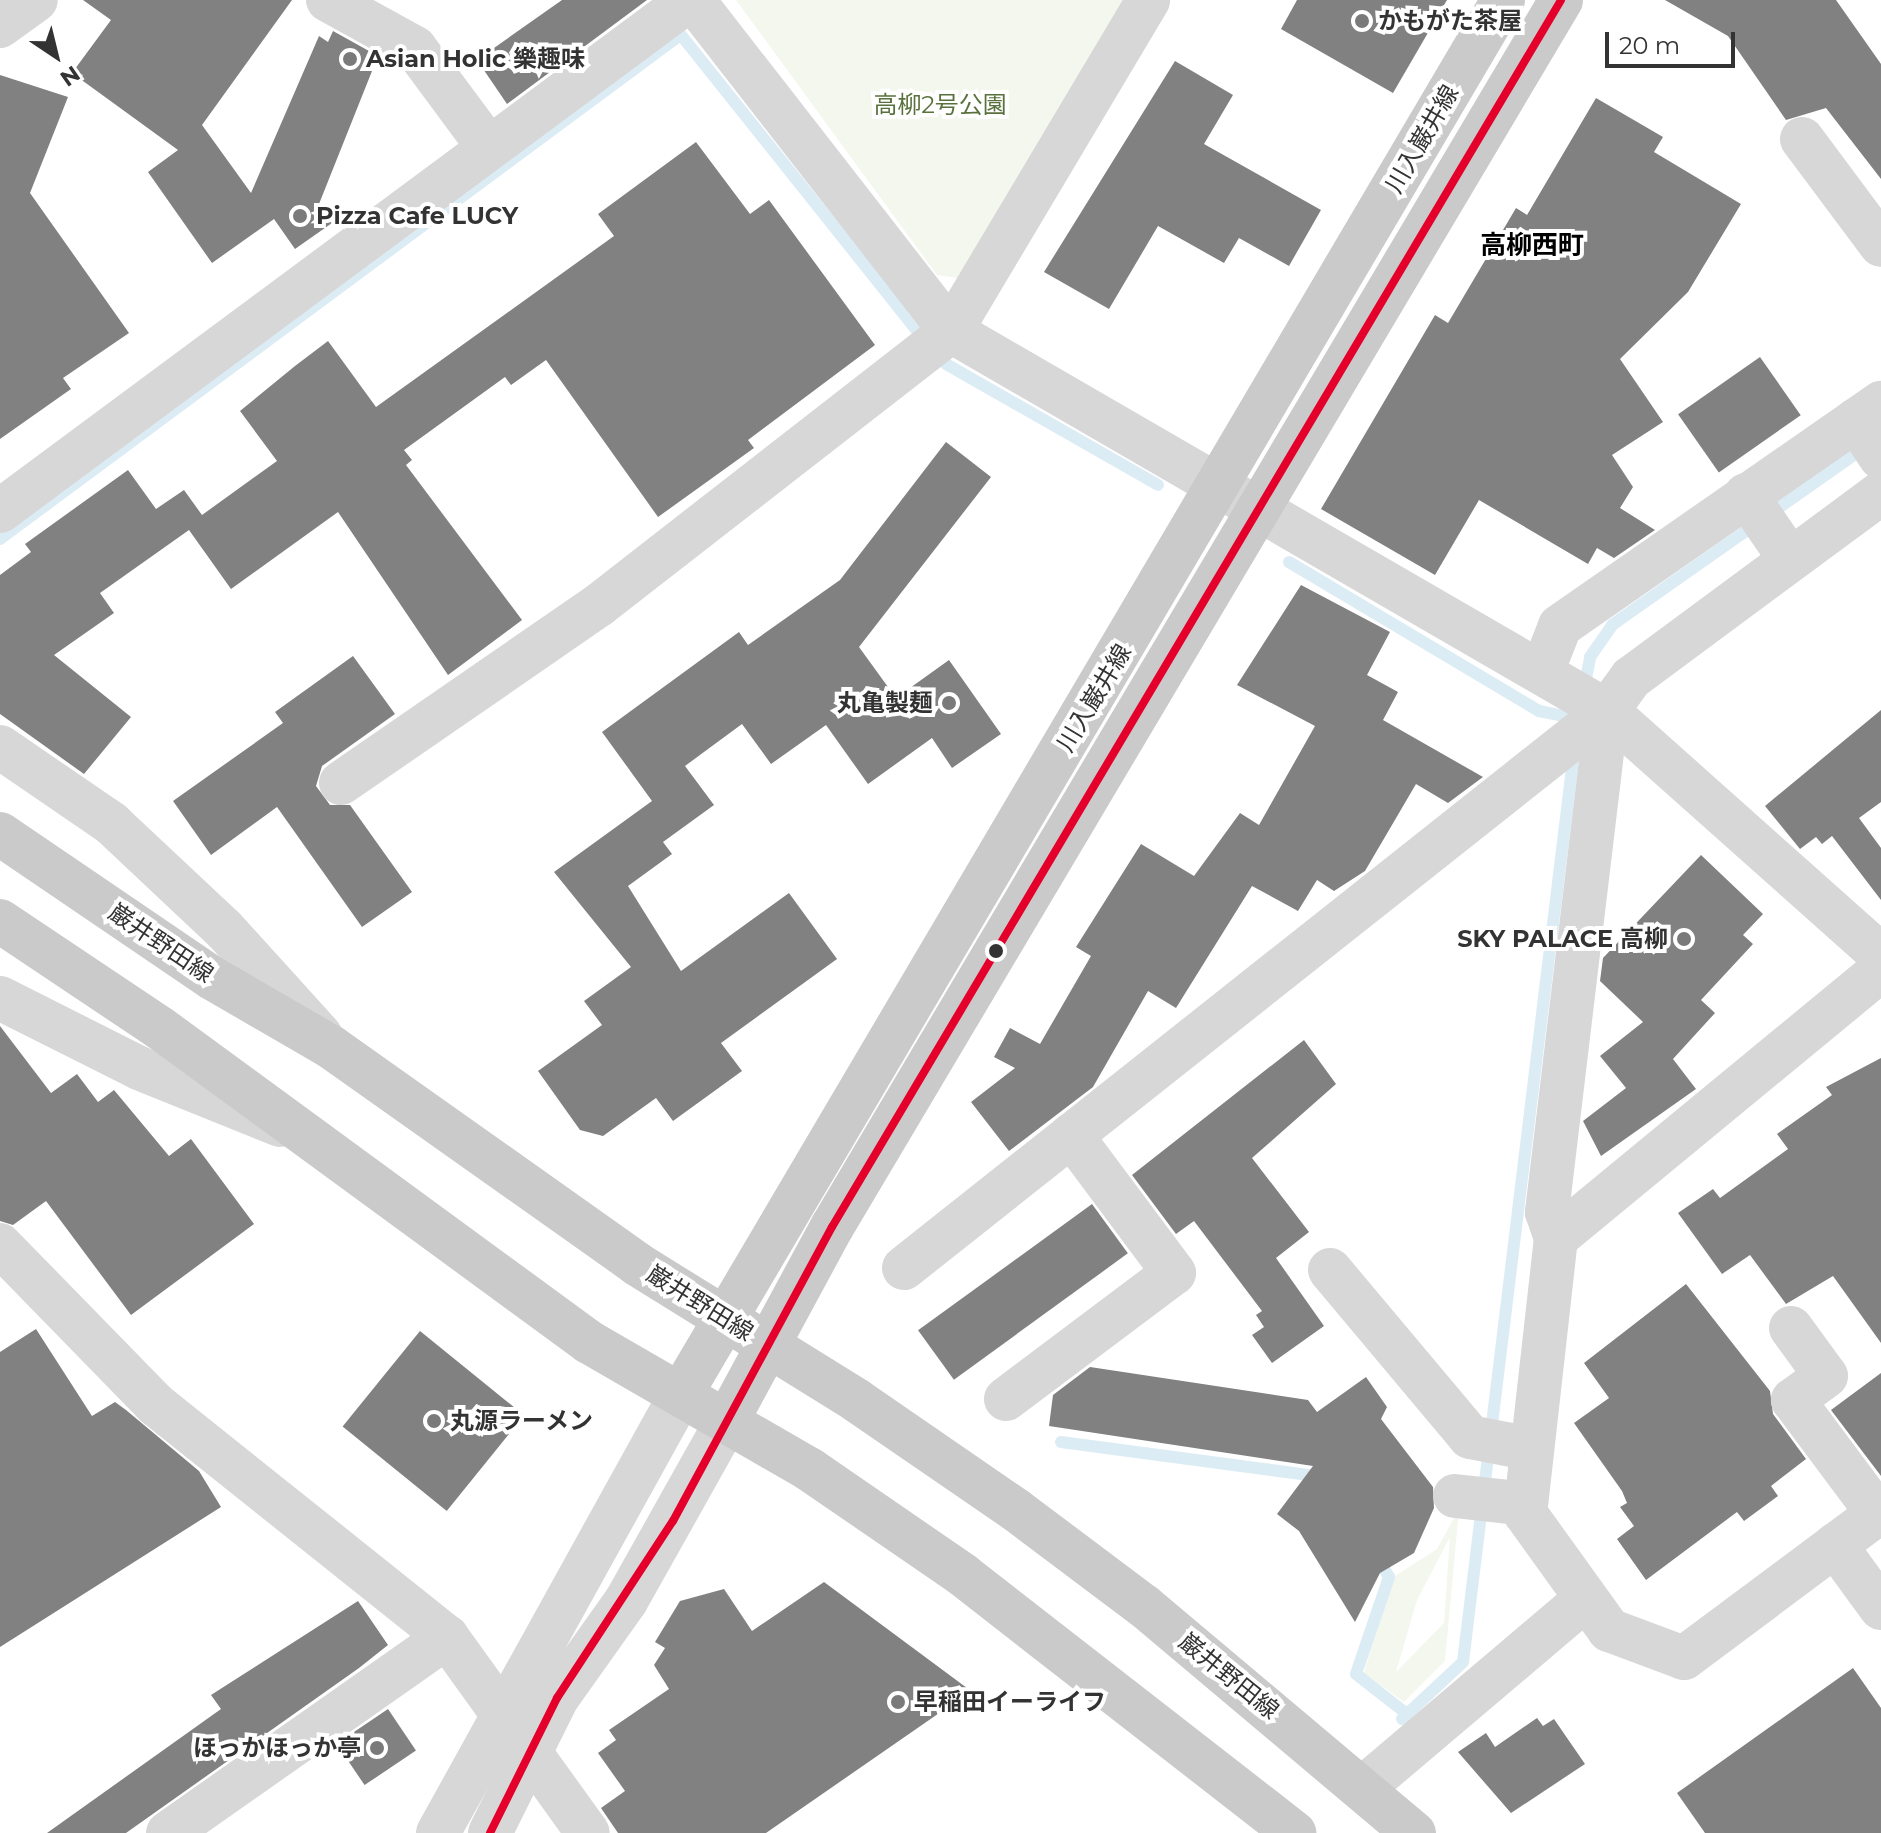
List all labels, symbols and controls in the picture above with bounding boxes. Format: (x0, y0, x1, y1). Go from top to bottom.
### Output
place label: かもがた茶屋 (1378, 7, 1522, 35)
marker: かもがた茶屋 (1353, 12, 1371, 30)
north arrow (16, 16, 96, 96)
scale bar (1609, 16, 1739, 66)
text: 20 m (1619, 31, 1680, 60)
place label: Asian Holic 樂趣味 (366, 45, 585, 73)
marker: Asian Holic 樂趣味 (341, 50, 359, 68)
text: N (55, 60, 85, 92)
street label: 川入巌井線 (1380, 80, 1464, 198)
park label: 高柳2号公園 (873, 91, 1007, 119)
place label: Pizza Cafe LUCY (316, 202, 518, 230)
marker: Pizza Cafe LUCY (291, 207, 309, 225)
district label: 高柳西町 (1480, 230, 1584, 262)
street label: 川入巌井線 (1051, 639, 1137, 757)
place label: 丸亀製麺 (837, 689, 933, 717)
marker: 丸亀製麺 (940, 694, 958, 712)
street label: 巌井野田線 (103, 898, 219, 988)
place label: SKY PALACE 高柳 (1457, 925, 1668, 953)
marker: SKY PALACE 高柳 (1675, 930, 1693, 948)
unlabelled marker (988, 943, 1004, 959)
street label: 巌井野田線 (641, 1259, 759, 1347)
place label: 丸源ラーメン (450, 1407, 594, 1435)
marker: 丸源ラーメン (425, 1412, 443, 1430)
street label: 巌井野田線 (1173, 1627, 1285, 1725)
place label: 早稲田イーライフ (914, 1688, 1106, 1716)
marker: 早稲田イーライフ (889, 1693, 907, 1711)
place label: ほっかほっか亭 (193, 1734, 361, 1762)
marker: ほっかほっか亭 (368, 1739, 386, 1757)

